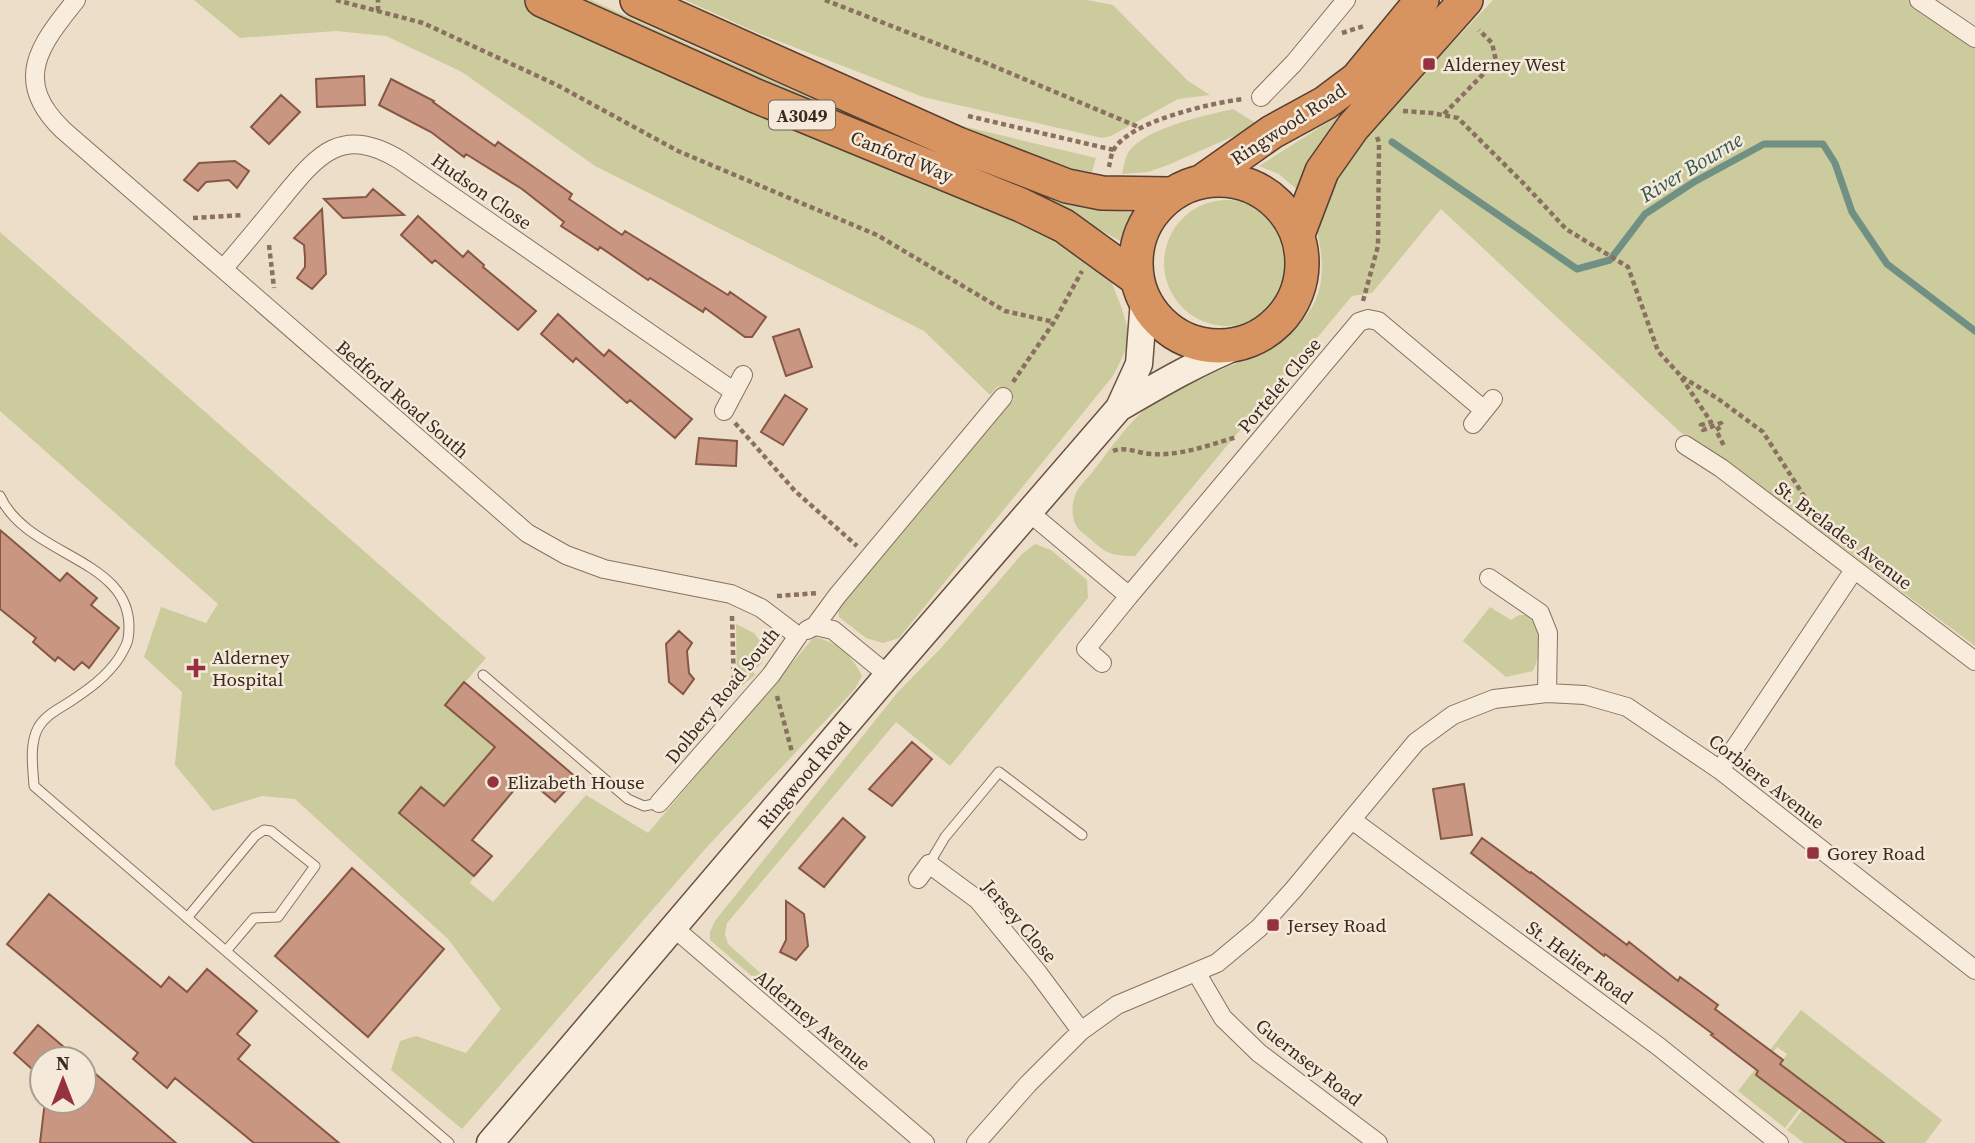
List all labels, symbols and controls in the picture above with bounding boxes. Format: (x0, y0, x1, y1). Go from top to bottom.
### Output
place label: Alderney West (1443, 51, 1566, 77)
marker: Alderney West (1421, 56, 1437, 72)
street label: Ringwood Road (1225, 77, 1351, 171)
road number: A3049 (769, 100, 835, 130)
street label: Canford Way (847, 124, 957, 188)
water label: River Bourne (1633, 125, 1748, 210)
street label: Hudson Close (427, 147, 537, 235)
street label: Portelet Close (1231, 332, 1327, 438)
street label: Bedford Road South (331, 334, 475, 464)
street label: St. Brelades Avenue (1770, 475, 1918, 595)
street label: Dolbery Road South (659, 621, 785, 769)
place label: Alderney Hospital (212, 644, 290, 692)
marker: Alderney Hospital (186, 658, 206, 678)
street label: Ringwood Road (751, 716, 857, 834)
street label: Corbiere Avenue (1703, 727, 1831, 835)
place label: Elizabeth House (507, 769, 645, 795)
marker: Elizabeth House (485, 774, 501, 790)
place label: Gorey Road (1827, 840, 1925, 866)
marker: Gorey Road (1805, 845, 1821, 861)
street label: Jersey Close (976, 873, 1063, 968)
place label: Jersey Road (1286, 912, 1386, 938)
street label: St. Helier Road (1521, 914, 1639, 1010)
marker: Jersey Road (1265, 917, 1281, 933)
street label: Alderney Avenue (749, 964, 877, 1076)
street label: Guernsey Road (1251, 1012, 1368, 1112)
north arrow (28, 1045, 98, 1115)
text: N (56, 1050, 70, 1076)

